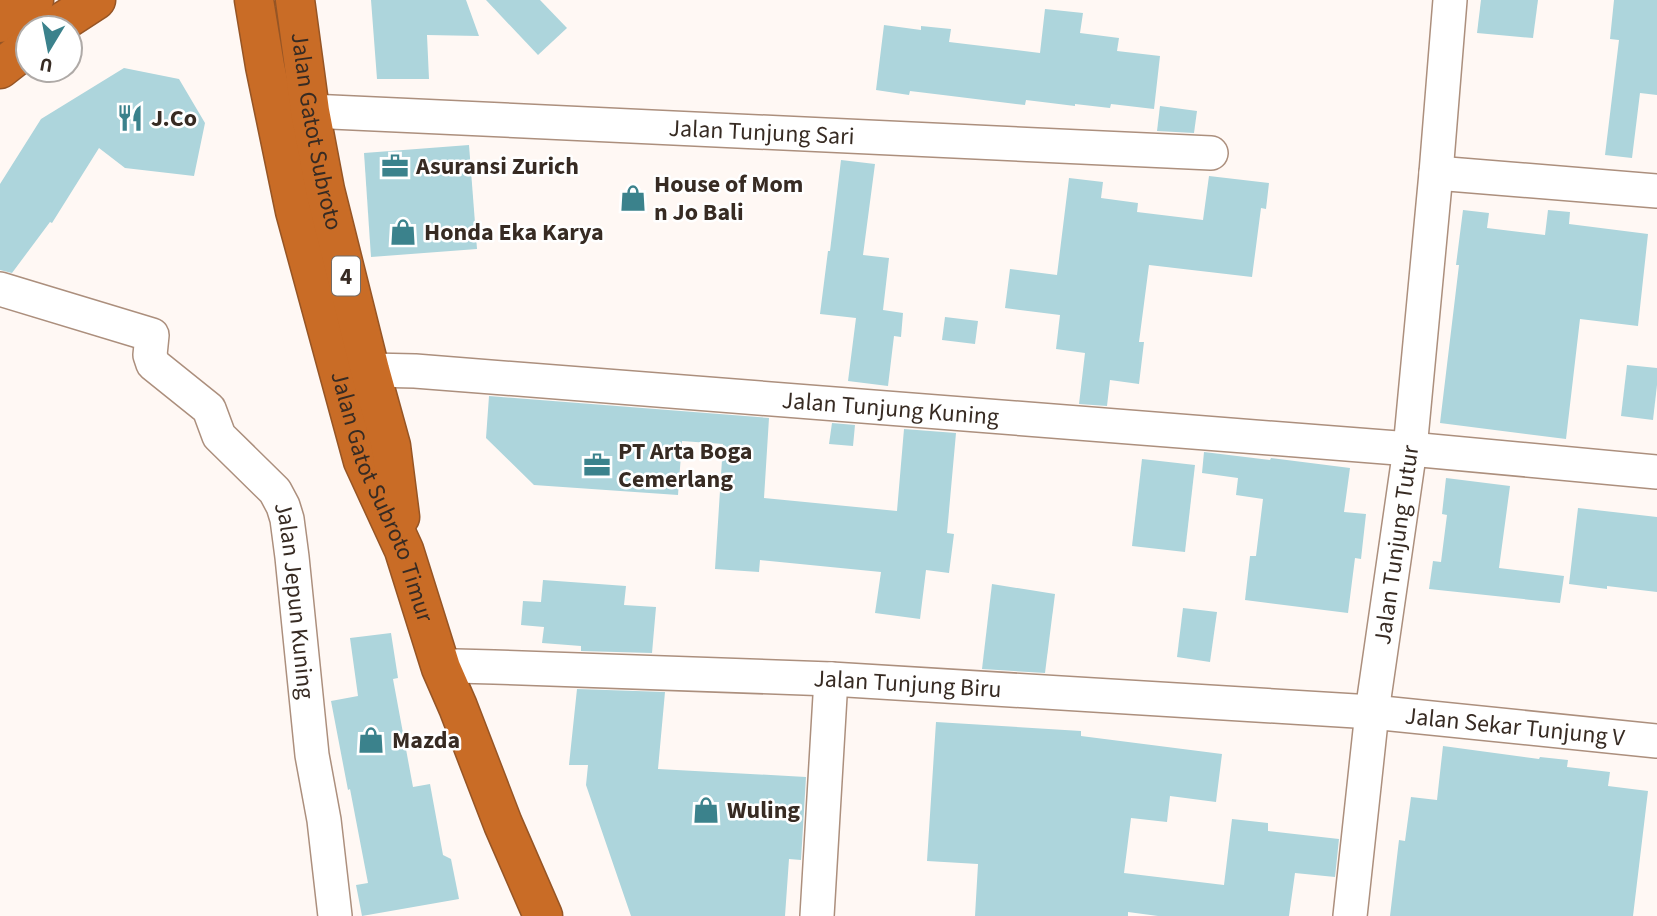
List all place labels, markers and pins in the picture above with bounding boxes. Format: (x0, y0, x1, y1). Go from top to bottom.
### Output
place label: J.Co (151, 101, 197, 136)
restaurant icon: J.Co (115, 103, 145, 133)
place label: Asuransi Zurich (415, 149, 579, 184)
office icon: Asuransi Zurich (380, 151, 410, 181)
place label: House of Mom n Jo Bali (654, 167, 803, 230)
shop icon: House of Mom n Jo Bali (618, 183, 648, 213)
place label: Honda Eka Karya (424, 215, 604, 250)
shop icon: Honda Eka Karya (388, 217, 418, 247)
place label: PT Arta Boga Cemerlang (618, 434, 752, 497)
office icon: PT Arta Boga Cemerlang (582, 450, 612, 480)
place label: Mazda (392, 723, 460, 758)
shop icon: Mazda (356, 725, 386, 755)
place label: Wuling (727, 793, 800, 828)
shop icon: Wuling (691, 795, 721, 825)

